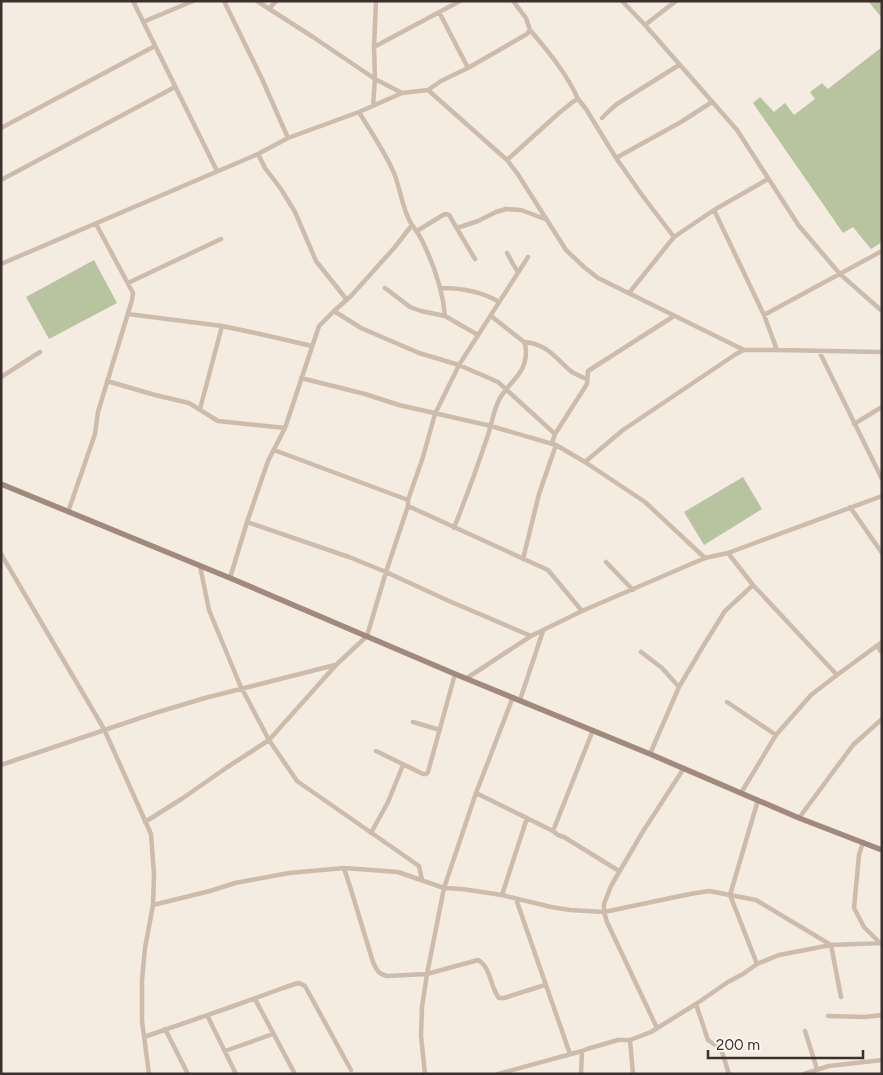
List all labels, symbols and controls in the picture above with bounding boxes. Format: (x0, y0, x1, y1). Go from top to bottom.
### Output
scale bar (708, 1028, 863, 1060)
text: 200 m (716, 1036, 760, 1054)

